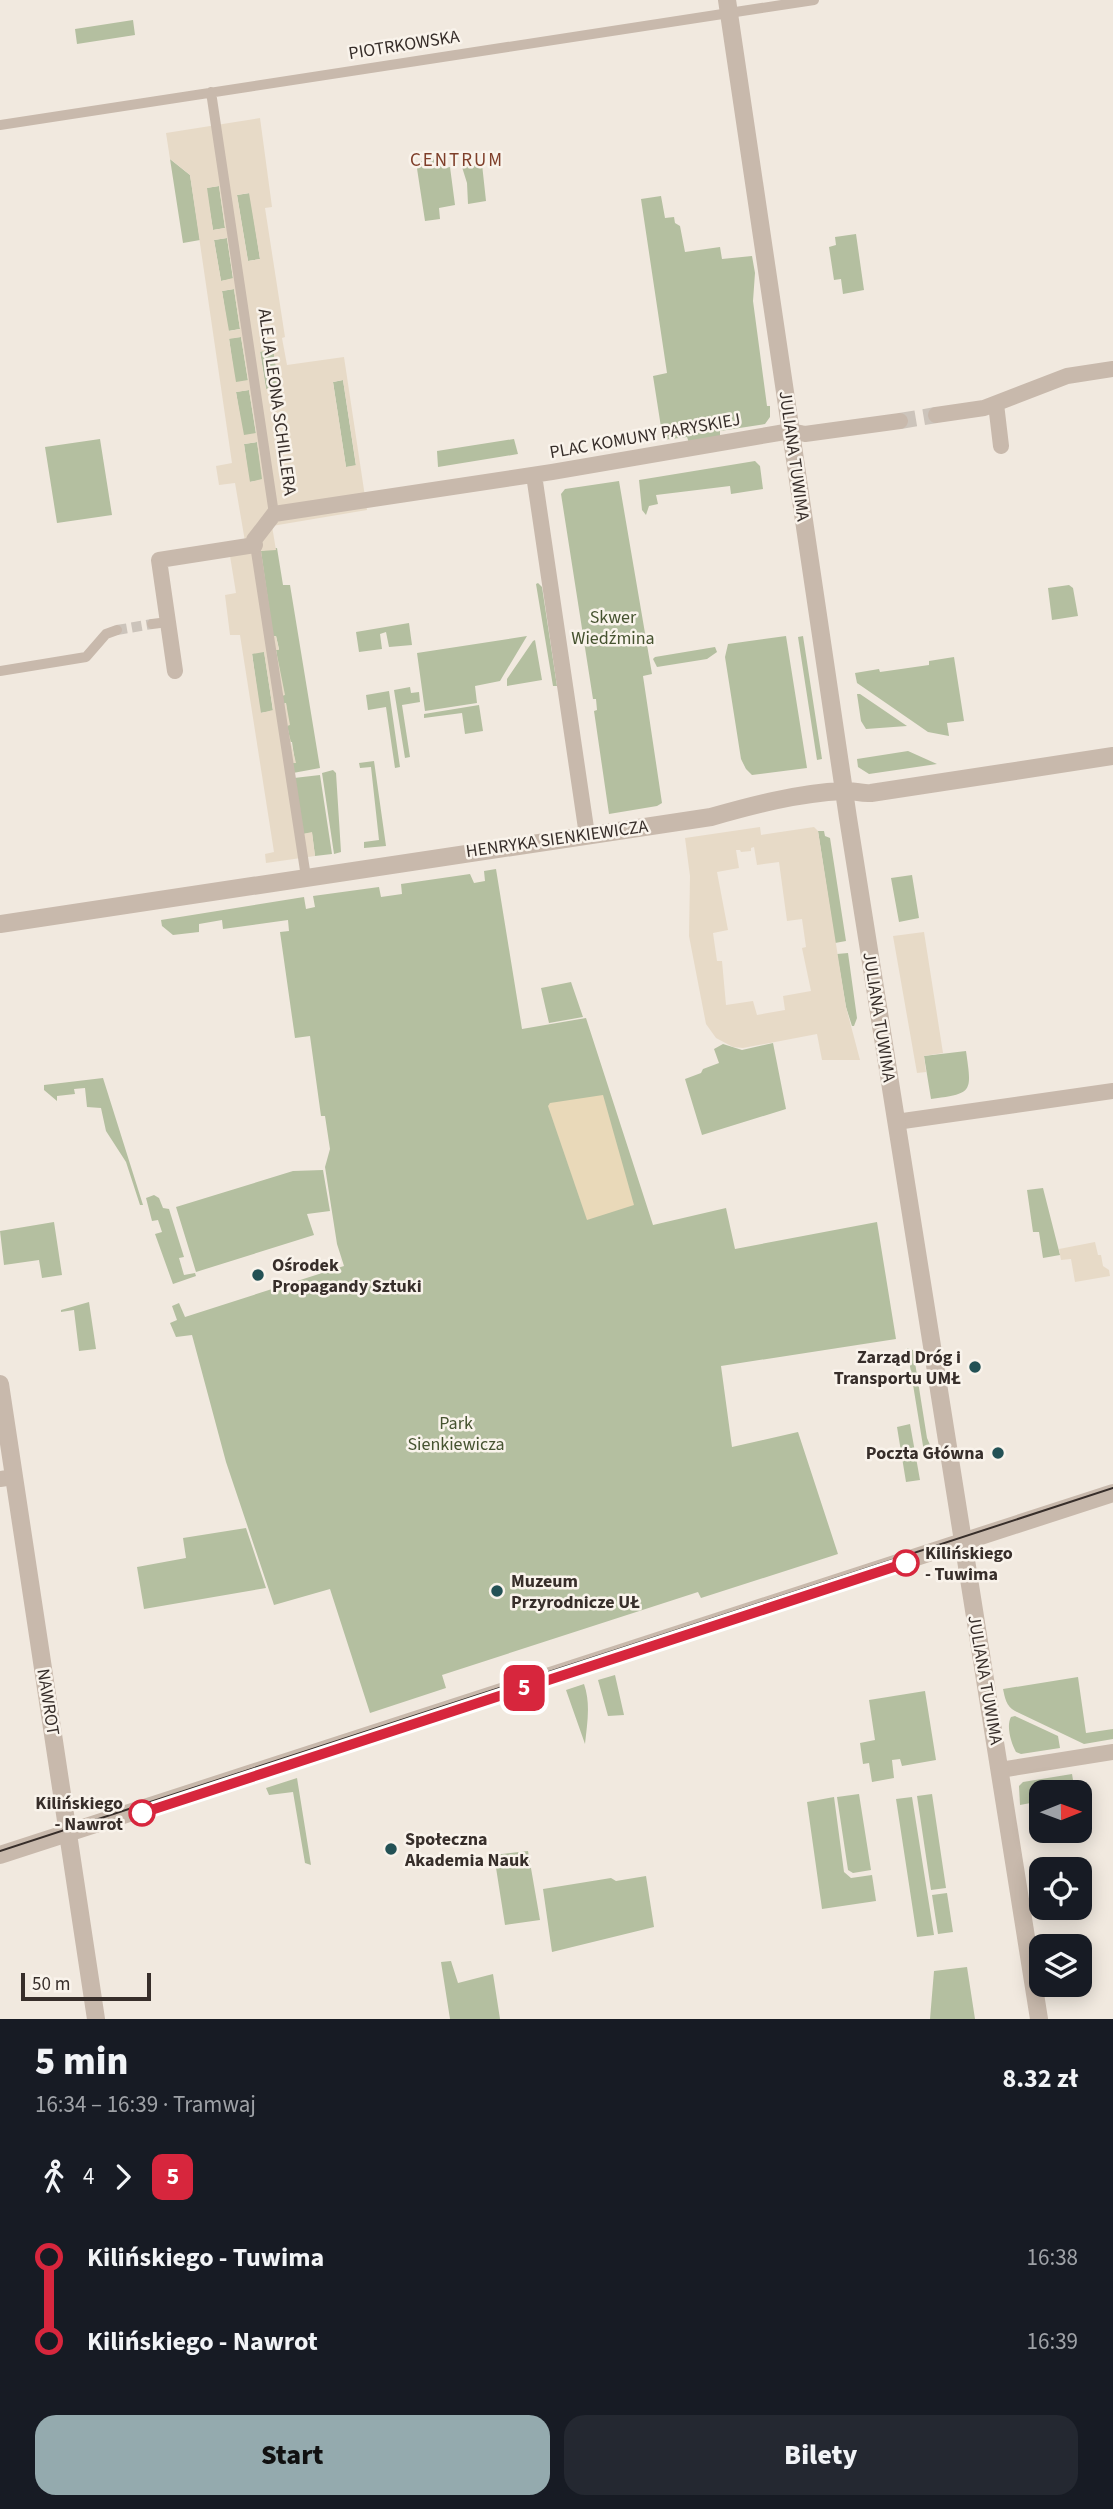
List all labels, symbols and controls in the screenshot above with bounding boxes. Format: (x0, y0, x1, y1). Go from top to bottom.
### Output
street label: PIOTRKOWSKA (347, 24, 461, 66)
district label: CENTRUM (410, 147, 504, 174)
street label: ALEJA LEONA SCHILLERA (252, 307, 303, 497)
street label: JULIANA TUWIMA (772, 389, 816, 523)
street label: PLAC KOMUNY PARYSKIEJ (548, 407, 742, 465)
park label: Skwer Wiedźmina (571, 605, 655, 651)
street label: HENRYKA SIENKIEWICZA (464, 814, 650, 864)
street label: JULIANA TUWIMA (856, 950, 902, 1084)
place label: Ośrodek Propagandy Sztuki (272, 1253, 422, 1299)
marker: Ośrodek Propagandy Sztuki (250, 1267, 266, 1283)
place label: Zarząd Dróg i Transportu UMŁ (834, 1345, 961, 1391)
marker: Zarząd Dróg i Transportu UMŁ (967, 1359, 983, 1375)
park label: Park Sienkiewicza (407, 1411, 505, 1457)
place label: Poczta Główna (866, 1441, 984, 1466)
marker: Poczta Główna (990, 1445, 1006, 1461)
place label: Kilińskiego - Tuwima (925, 1541, 1013, 1587)
marker: Kilińskiego - Tuwima (893, 1550, 919, 1576)
place label: Muzeum Przyrodnicze UŁ (511, 1569, 640, 1615)
marker: Muzeum Przyrodnicze UŁ (489, 1583, 505, 1599)
street label: JULIANA TUWIMA (961, 1613, 1009, 1747)
line badge: 5 (501, 1665, 547, 1711)
street label: NAWROT (30, 1667, 66, 1737)
text: 5 (518, 1670, 530, 1705)
north arrow (1029, 1780, 1092, 1843)
map controls (1029, 1780, 1092, 1997)
place label: Kilińskiego - Nawrot (35, 1791, 123, 1837)
marker: Kilińskiego - Nawrot (129, 1800, 155, 1826)
place label: Społeczna Akademia Nauk (404, 1827, 529, 1873)
marker: Społeczna Akademia Nauk (383, 1841, 399, 1857)
button: locate (1029, 1857, 1092, 1920)
button: layers (1029, 1934, 1092, 1997)
scale bar (21, 1970, 150, 2002)
text: 50 m (32, 1971, 70, 1998)
text: 5 min (35, 2035, 128, 2089)
text: 8.32 zł (1003, 2060, 1078, 2097)
text: 16:34 – 16:39 · Tramwaj (35, 2088, 256, 2121)
icon: walk (35, 2158, 73, 2196)
icon: forward (104, 2158, 142, 2196)
text: 5 (166, 2159, 179, 2194)
text: 4 (83, 2160, 94, 2193)
text: Kilińskiego - Tuwima (87, 2239, 324, 2276)
text: 16:38 (1027, 2241, 1078, 2274)
text: Kilińskiego - Nawrot (87, 2323, 318, 2360)
text: 16:39 (1027, 2325, 1078, 2358)
button: Start (35, 2415, 550, 2495)
button: Bilety (564, 2415, 1078, 2495)

